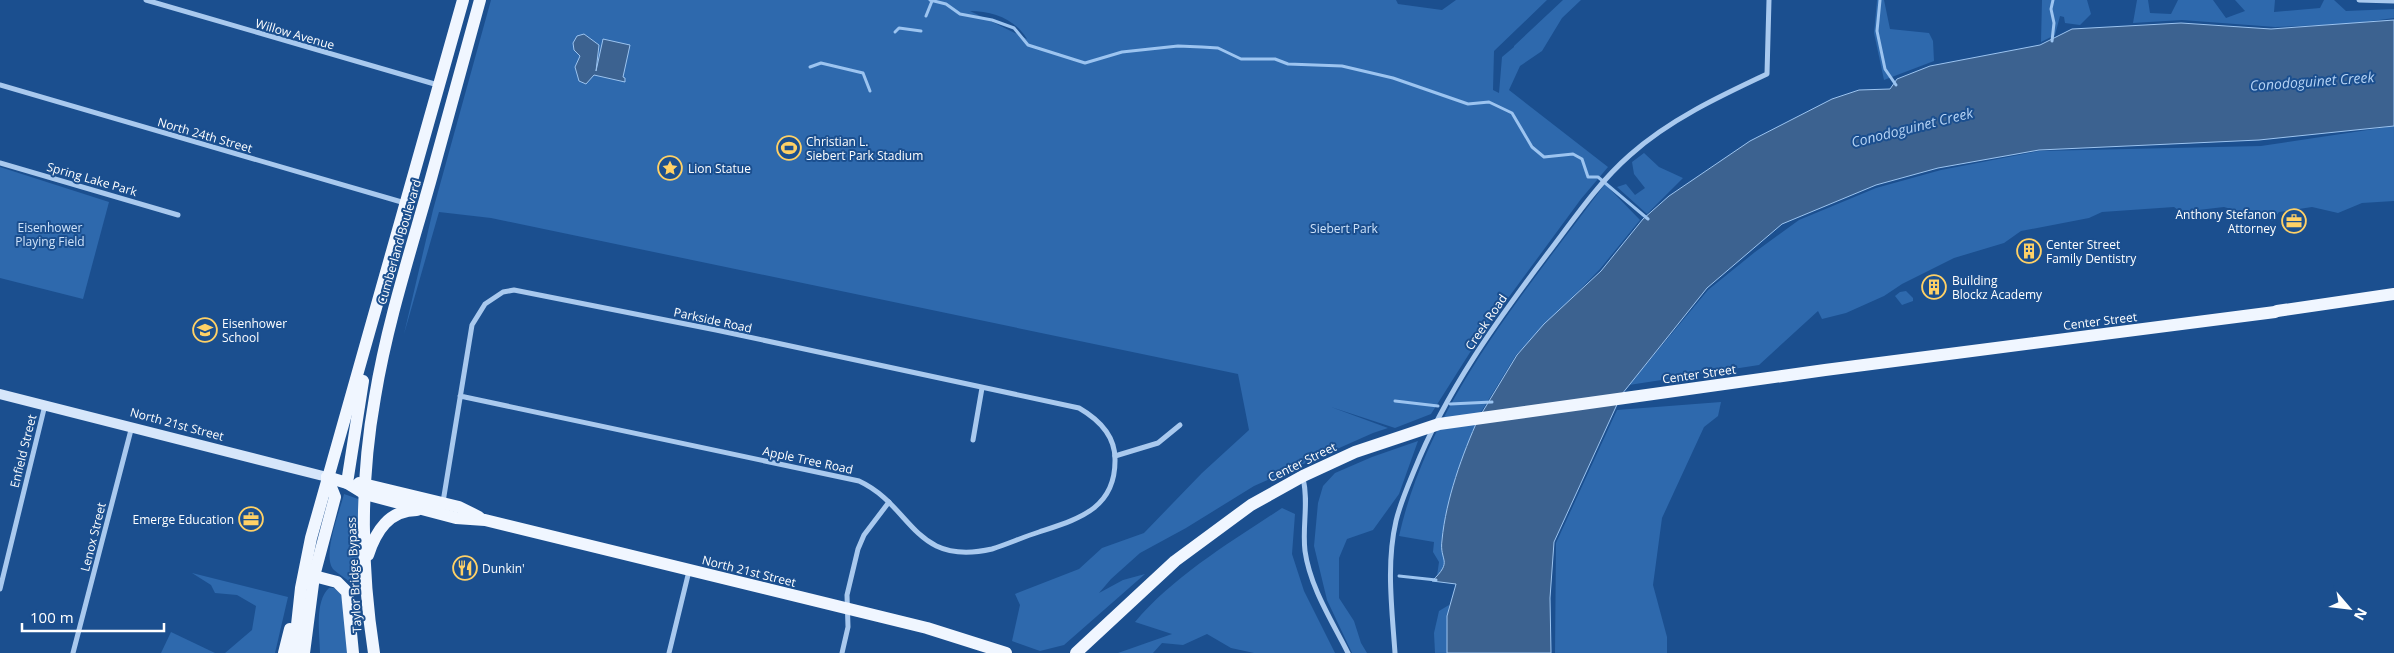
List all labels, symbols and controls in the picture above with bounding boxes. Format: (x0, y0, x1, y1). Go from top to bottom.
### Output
street label: Willow Avenue (253, 15, 337, 53)
water label: Conodoguinet Creek (2249, 67, 2376, 95)
water label: Conodoguinet Creek (1849, 102, 1976, 151)
street label: North 24th Street (156, 113, 254, 157)
place label: Christian L. Siebert Park Stadium (806, 133, 923, 164)
sports icon: Christian L. Siebert Park Stadium (776, 135, 802, 161)
place icon: Lion Statue (657, 155, 683, 181)
street label: Spring Lake Park (45, 158, 140, 200)
place label: Lion Statue (688, 160, 751, 177)
street label: Cumberland Boulevard (373, 177, 425, 307)
place label: Anthony Stefanon Attorney (2175, 206, 2277, 237)
office icon: Anthony Stefanon Attorney (2281, 208, 2307, 234)
park label: Eisenhower Playing Field (15, 219, 85, 250)
park label: Siebert Park (1310, 220, 1379, 237)
place label: Center Street Family Dentistry (2046, 236, 2137, 267)
building icon: Center Street Family Dentistry (2016, 238, 2042, 264)
place label: Building Blockz Academy (1952, 272, 2043, 303)
building icon: Building Blockz Academy (1921, 274, 1947, 300)
street label: Creek Road (1461, 291, 1511, 353)
street label: Parkside Road (672, 303, 754, 337)
street label: Center Street (2062, 308, 2138, 334)
place label: Eisenhower School (222, 315, 287, 346)
school or university icon: Eisenhower School (192, 317, 218, 343)
street label: Center Street (1661, 360, 1737, 388)
street label: North 21st Street (128, 403, 226, 445)
street label: Enfield Street (6, 413, 40, 489)
street label: Center Street (1265, 438, 1339, 486)
street label: Apple Tree Road (761, 442, 855, 478)
street label: Lenox Street (76, 501, 110, 573)
office icon: Emerge Education (238, 506, 264, 532)
place label: Emerge Education (133, 511, 234, 528)
street label: Taylor Bridge Bypass (342, 516, 366, 633)
street label: North 21st Street (700, 551, 798, 591)
restaurant icon: Dunkin' (452, 555, 478, 581)
place label: Dunkin' (482, 560, 525, 577)
north arrow (2324, 583, 2374, 633)
scale bar (22, 600, 165, 632)
text: N (2350, 605, 2372, 624)
text: 100 m (30, 607, 74, 627)

